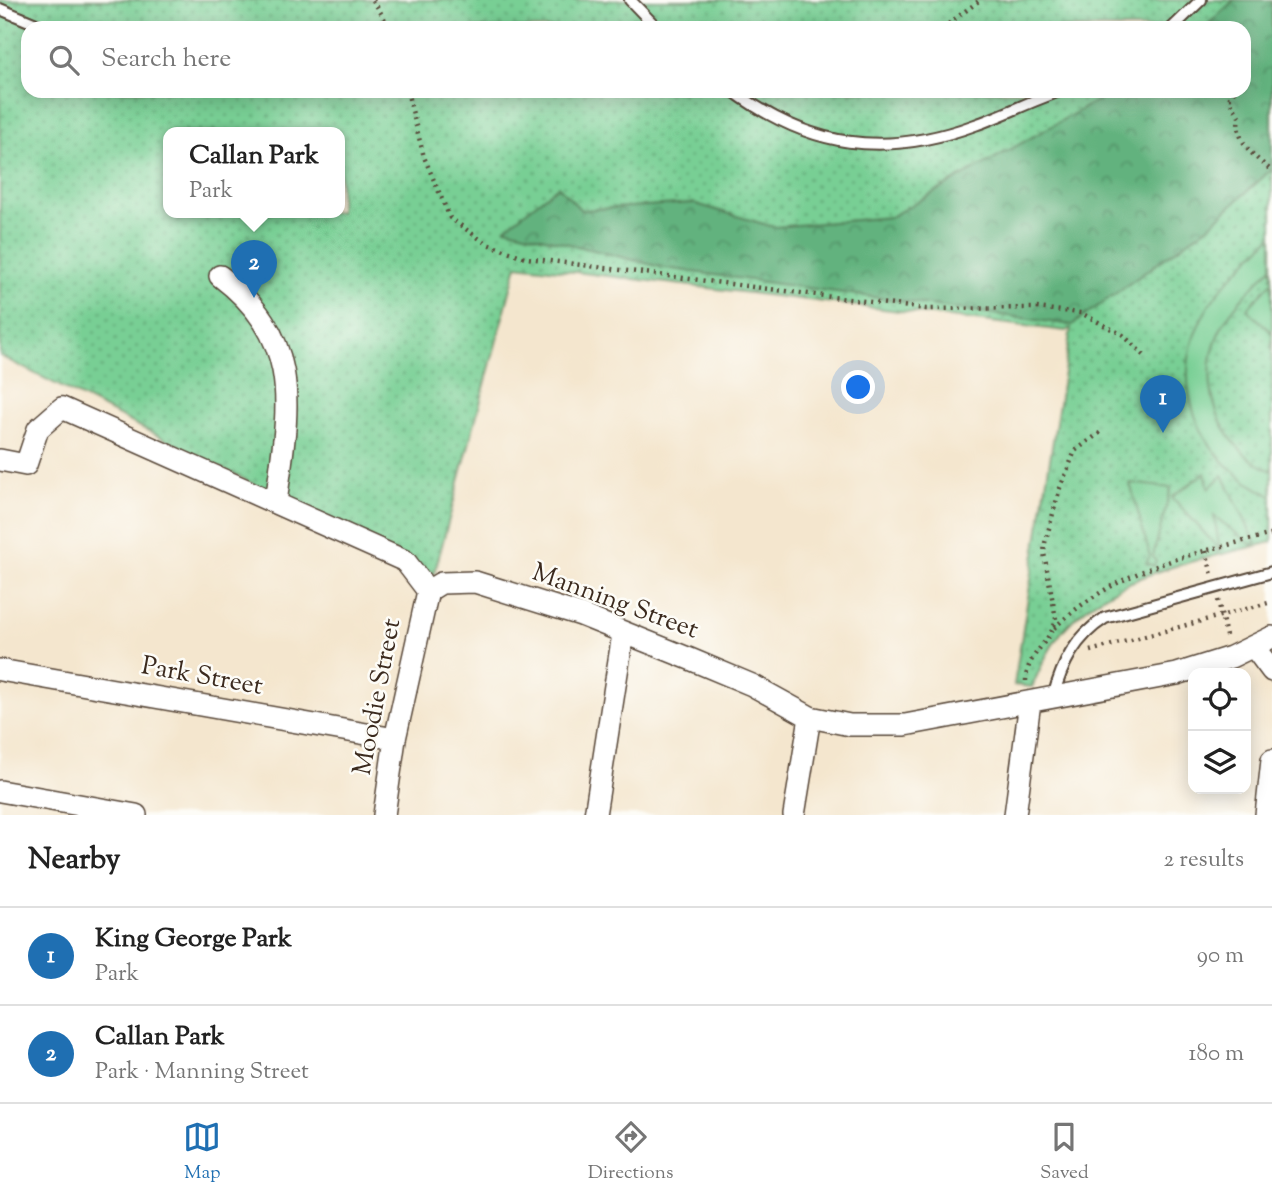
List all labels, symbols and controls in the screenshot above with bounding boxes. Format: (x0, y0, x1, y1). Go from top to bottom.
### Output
search box (21, 21, 1251, 98)
icon: search (45, 41, 83, 79)
text: Search here (101, 41, 231, 78)
popup (163, 127, 345, 218)
text: Callan Park (189, 138, 319, 175)
text: Park (189, 175, 233, 208)
pin: 2 (231, 240, 277, 298)
your location (841, 370, 875, 404)
pin: 1 (1140, 375, 1186, 433)
street label: Manning Street (527, 555, 703, 649)
street label: Moodie Street (345, 615, 411, 778)
street label: Park Street (139, 648, 266, 706)
map controls (1188, 668, 1251, 794)
button: locate (1188, 668, 1251, 731)
button: layers (1188, 731, 1251, 794)
text: Nearby (28, 839, 120, 882)
text: 2 results (1164, 844, 1244, 877)
text: King George Park (95, 921, 292, 958)
text: 1 (47, 940, 55, 973)
text: 90 m (1197, 940, 1244, 973)
text: Park (95, 958, 139, 991)
text: Callan Park (95, 1019, 225, 1056)
text: 2 (46, 1038, 56, 1071)
text: 180 m (1189, 1038, 1244, 1071)
text: Park · Manning Street (95, 1056, 309, 1089)
tab: Map (183, 1118, 221, 1187)
tab: Directions (588, 1118, 673, 1187)
tab: Saved (1040, 1118, 1089, 1187)

